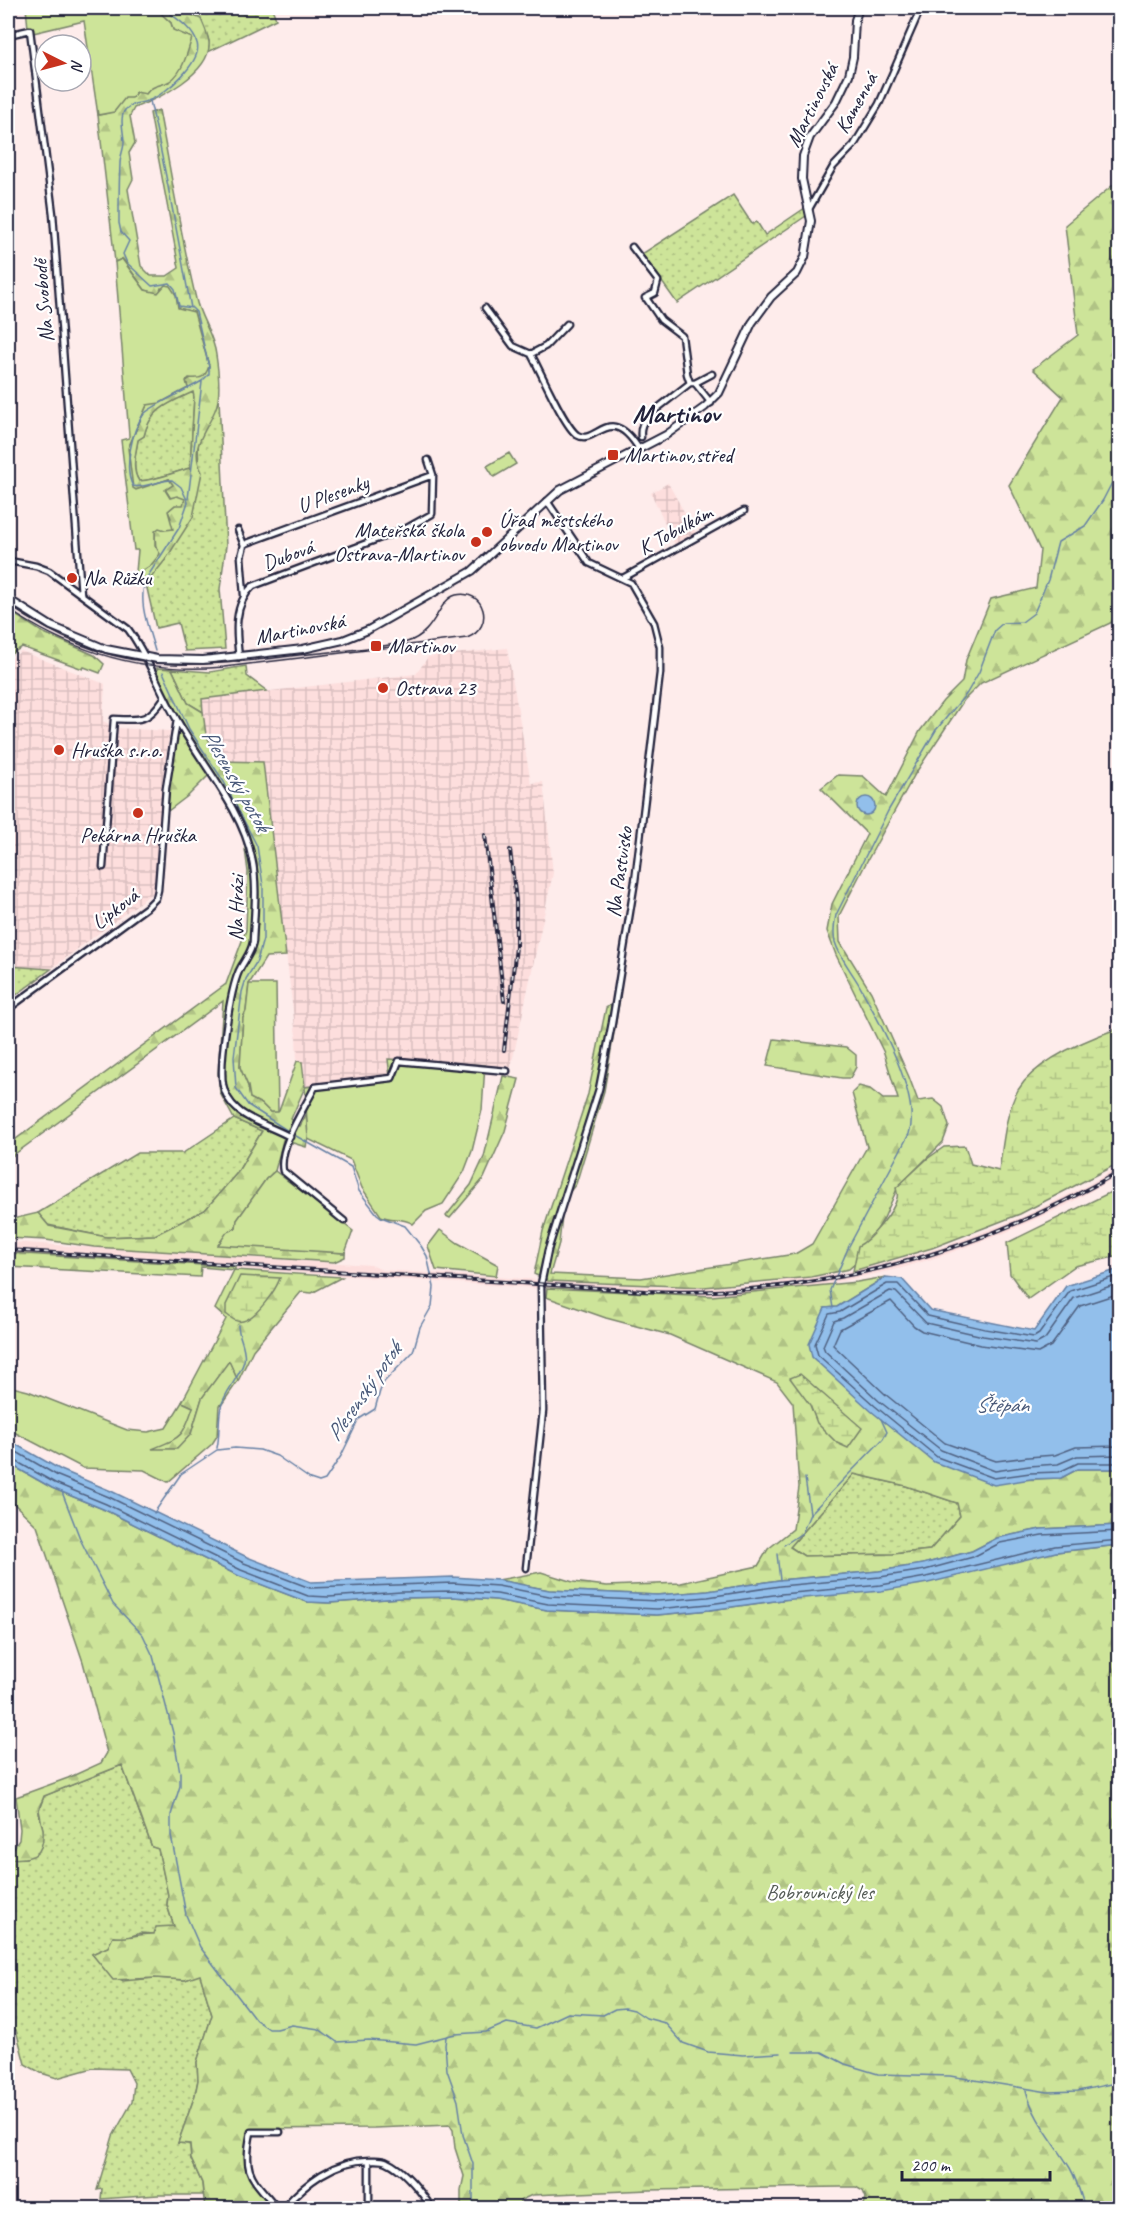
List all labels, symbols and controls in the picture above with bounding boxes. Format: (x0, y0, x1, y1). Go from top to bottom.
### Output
north arrow (33, 33, 93, 93)
street label: Martinovská (780, 57, 845, 151)
text: N (66, 58, 87, 74)
street label: Kamenná (829, 66, 884, 138)
street label: Na Svobodě (26, 255, 60, 343)
district label: Martinov (633, 396, 722, 430)
place label: Martinov,střed (625, 442, 736, 468)
marker: Martinov,střed (606, 448, 620, 462)
street label: U Plesenky (294, 469, 374, 519)
street label: K Tobulkám (634, 498, 718, 561)
place label: Úřad městského obvodu Martinov (499, 507, 620, 557)
place label: Mateřská škola Ostrava-Martinov (334, 517, 466, 567)
marker: Úřad městského obvodu Martinov (480, 525, 494, 539)
street label: Dubová (259, 533, 319, 576)
marker: Mateřská škola Ostrava-Martinov (469, 535, 483, 549)
place label: Na Růžku (84, 565, 153, 591)
marker: Na Růžku (65, 571, 79, 585)
street label: Martinovská (253, 607, 349, 650)
place label: Martinov (388, 633, 457, 659)
marker: Martinov (369, 639, 383, 653)
place label: Ostrava 23 (395, 675, 477, 701)
marker: Ostrava 23 (376, 681, 390, 695)
water label: Plesenský potok (196, 724, 278, 840)
place label: Hruška s.r.o. (71, 737, 163, 763)
marker: Hruška s.r.o. (52, 743, 66, 757)
marker: Pekárna Hruška (131, 806, 145, 820)
place label: Pekárna Hruška (80, 822, 198, 848)
street label: Na Pastvisko (600, 823, 638, 919)
street label: Na Hrázi (222, 872, 250, 941)
street label: Lipková (86, 882, 145, 935)
water label: Plesenský potok (320, 1334, 410, 1446)
water label: Štěpán (976, 1391, 1031, 1419)
park label: Bobrovnický les (766, 1879, 876, 1905)
scale bar (902, 2144, 1050, 2182)
text: 200 m (911, 2154, 952, 2176)

